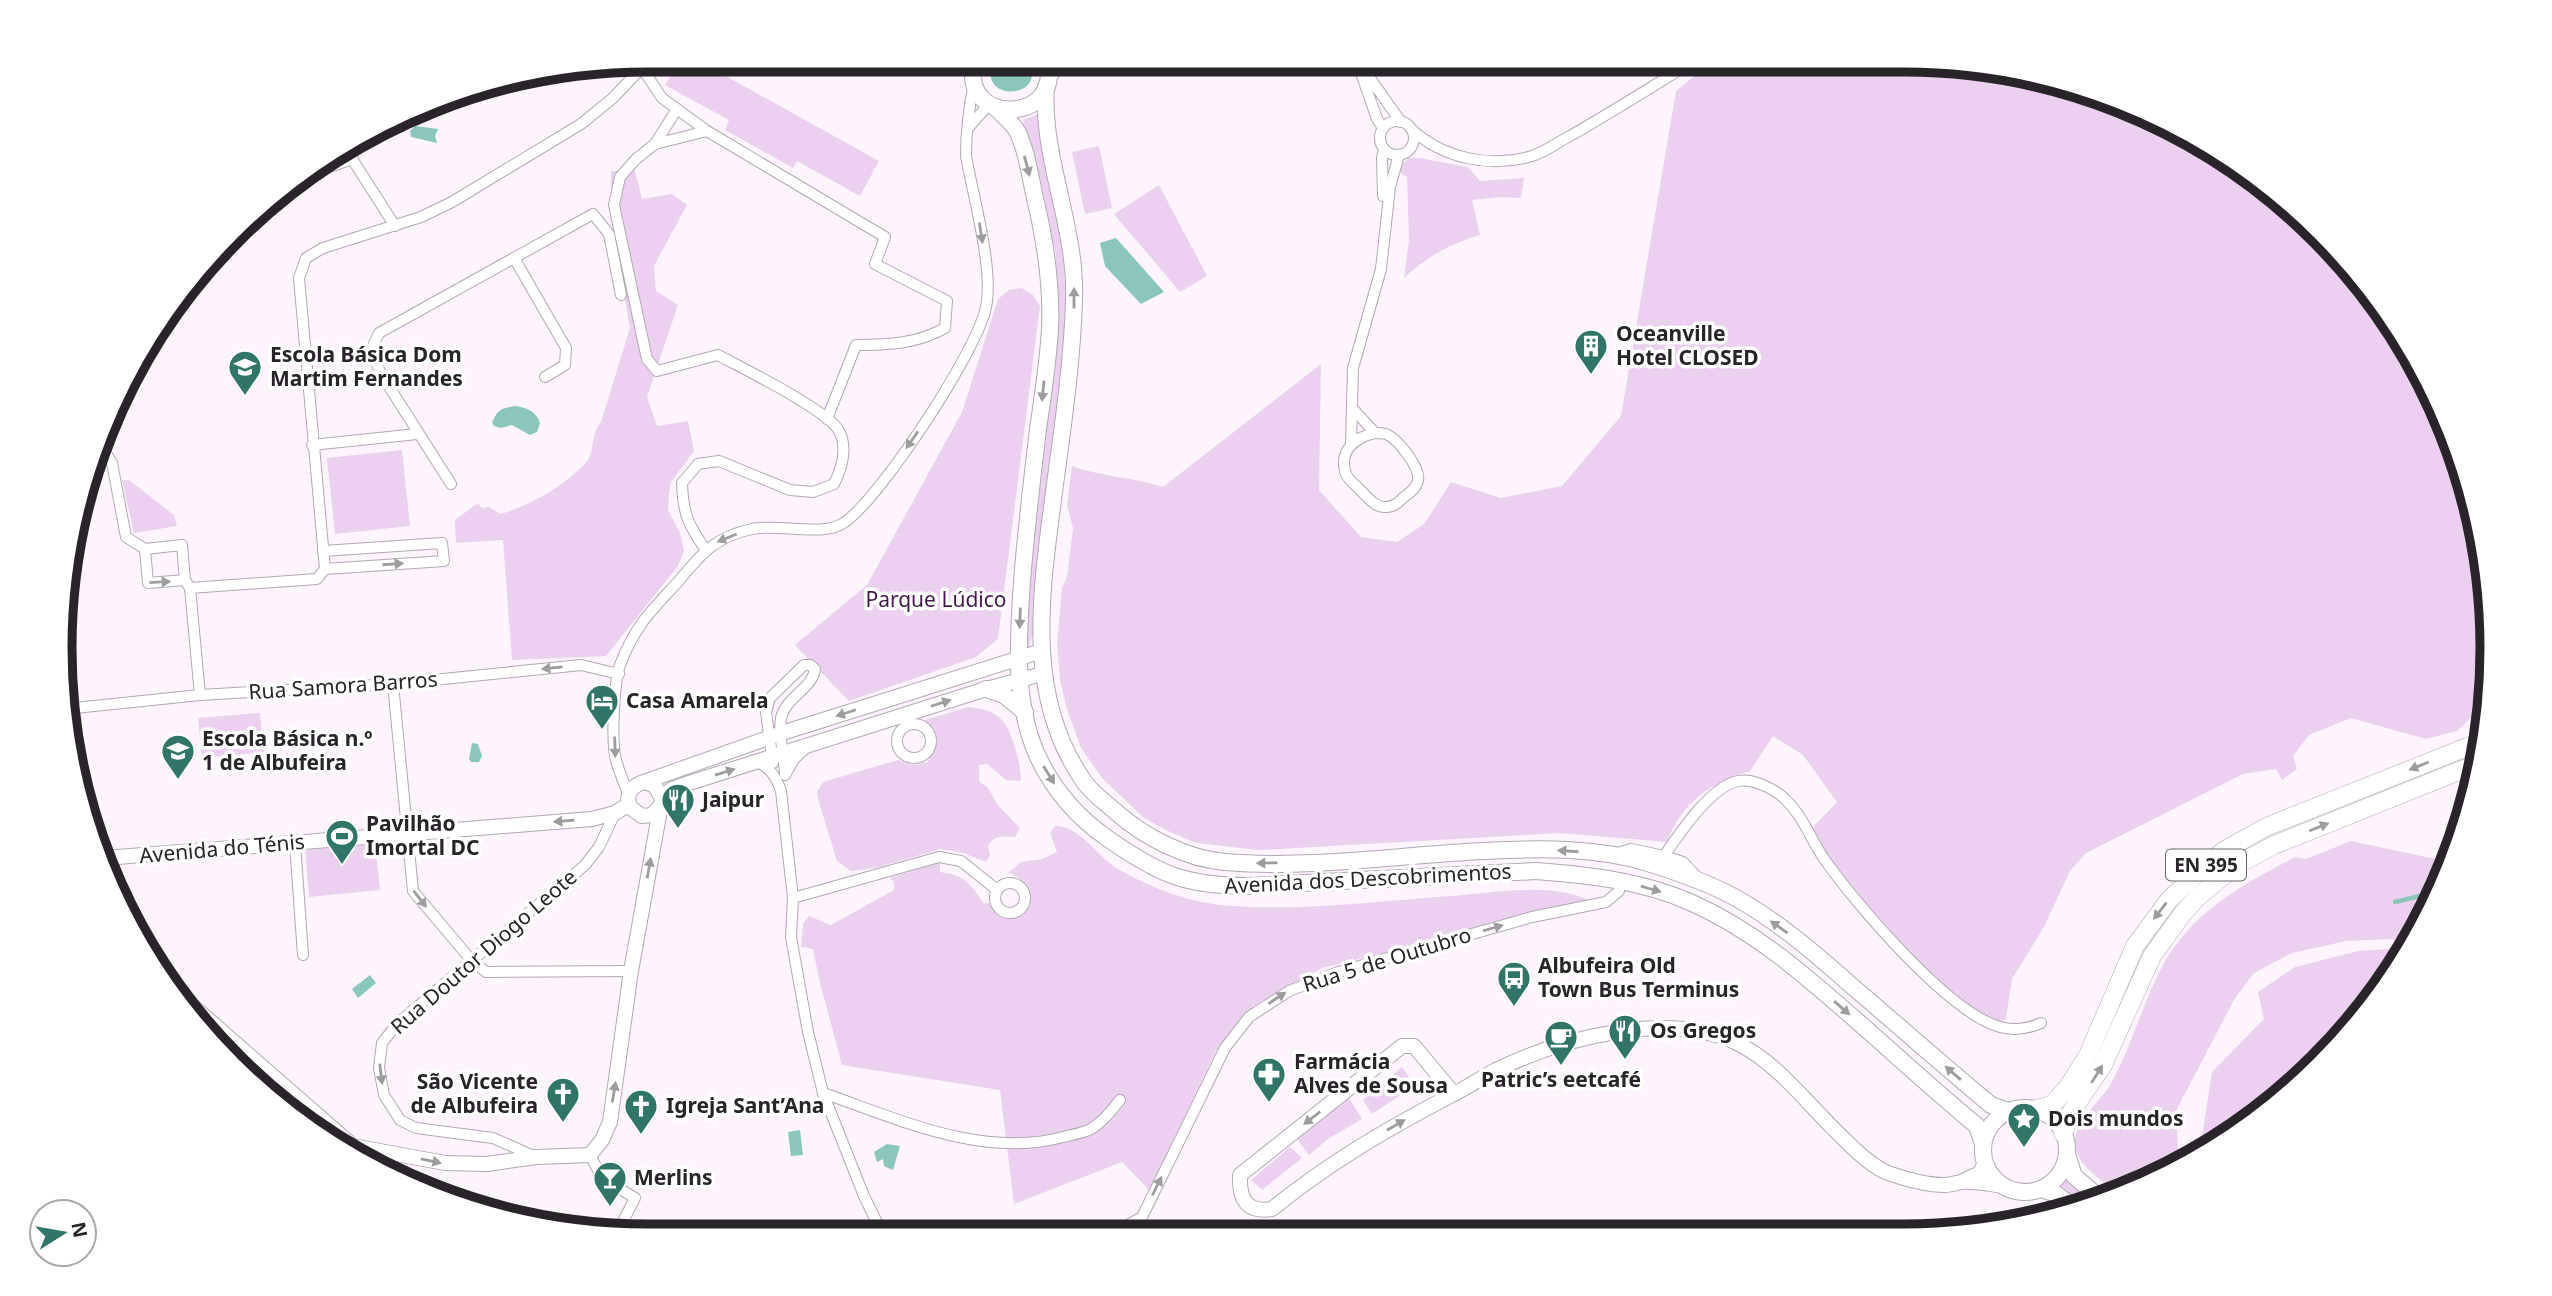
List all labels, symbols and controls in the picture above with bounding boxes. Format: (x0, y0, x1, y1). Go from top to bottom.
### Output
one-way arrow (1023, 156, 1033, 177)
one-way arrow (976, 222, 987, 244)
one-way arrow (1068, 286, 1080, 308)
place label: Oceanville Hotel CLOSED (1616, 319, 1759, 371)
building icon: Oceanville Hotel CLOSED (1572, 327, 1610, 376)
place label: Escola Básica Dom Martim Fernandes (270, 340, 463, 392)
school or university icon: Escola Básica Dom Martim Fernandes (226, 348, 264, 397)
one-way arrow (1037, 381, 1048, 403)
one-way arrow (905, 431, 919, 449)
one-way arrow (717, 533, 738, 544)
one-way arrow (382, 559, 404, 570)
one-way arrow (149, 576, 171, 587)
park label: Parque Lúdico (865, 585, 1007, 613)
one-way arrow (1014, 607, 1025, 629)
one-way arrow (541, 663, 563, 674)
street label: Rua Samora Barros (247, 664, 438, 706)
hotel icon: Casa Amarela (583, 682, 621, 731)
place label: Casa Amarela (626, 686, 769, 714)
one-way arrow (931, 698, 952, 708)
one-way arrow (836, 708, 857, 718)
place label: Escola Básica n.º 1 de Albufeira (202, 724, 372, 776)
school or university icon: Escola Básica n.º 1 de Albufeira (159, 732, 197, 781)
one-way arrow (610, 736, 621, 758)
one-way arrow (2408, 760, 2429, 771)
one-way arrow (1043, 766, 1056, 785)
one-way arrow (714, 767, 735, 777)
restaurant icon: Jaipur (659, 781, 697, 830)
place label: Jaipur (700, 785, 765, 813)
place label: Pavilhão Imortal DC (366, 809, 479, 861)
one-way arrow (552, 816, 574, 827)
sports icon: Pavilhão Imortal DC (323, 817, 361, 866)
one-way arrow (2309, 821, 2330, 832)
street label: Avenida do Ténis (138, 827, 306, 869)
one-way arrow (1556, 845, 1578, 856)
road number: EN 395 (2166, 850, 2246, 880)
street label: Avenida dos Descobrimentos (1224, 856, 1512, 900)
one-way arrow (644, 857, 655, 879)
one-way arrow (1256, 857, 1278, 869)
street label: Rua Doutor Diogo Leote (384, 863, 582, 1040)
one-way arrow (1640, 884, 1661, 894)
one-way arrow (413, 889, 428, 907)
one-way arrow (2154, 902, 2168, 920)
street label: Rua 5 de Outubro (1299, 920, 1474, 998)
one-way arrow (1769, 921, 1788, 934)
one-way arrow (1482, 922, 1504, 933)
place label: Albufeira Old Town Bus Terminus (1538, 951, 1739, 1003)
bus stop icon: Albufeira Old Town Bus Terminus (1495, 959, 1533, 1008)
one-way arrow (1268, 992, 1287, 1005)
one-way arrow (1833, 999, 1850, 1015)
restaurant icon: Os Gregos (1606, 1012, 1644, 1061)
place label: Os Gregos (1650, 1016, 1756, 1044)
cafe icon: Patric’s eetcafé (1542, 1018, 1580, 1067)
place label: Farmácia Alves de Sousa (1294, 1047, 1448, 1099)
pharmacy icon: Farmácia Alves de Sousa (1250, 1055, 1288, 1104)
one-way arrow (376, 1063, 387, 1085)
place label: Patric’s eetcafé (1481, 1065, 1641, 1093)
one-way arrow (1944, 1065, 1962, 1081)
one-way arrow (2091, 1065, 2104, 1084)
place label: São Vicente de Albufeira (411, 1067, 538, 1119)
church icon: São Vicente de Albufeira (544, 1075, 582, 1124)
one-way arrow (609, 1081, 620, 1103)
church icon: Igreja Sant’Ana (622, 1087, 660, 1136)
place label: Igreja Sant’Ana (666, 1091, 824, 1119)
place icon: Dois mundos (2005, 1100, 2043, 1149)
place label: Dois mundos (2048, 1104, 2184, 1132)
one-way arrow (1303, 1110, 1321, 1125)
one-way arrow (1386, 1118, 1405, 1131)
one-way arrow (420, 1155, 442, 1166)
bar icon: Merlins (591, 1159, 629, 1208)
place label: Merlins (634, 1163, 712, 1191)
one-way arrow (1151, 1176, 1162, 1196)
north arrow (28, 1198, 98, 1268)
text: N (65, 1220, 94, 1240)

